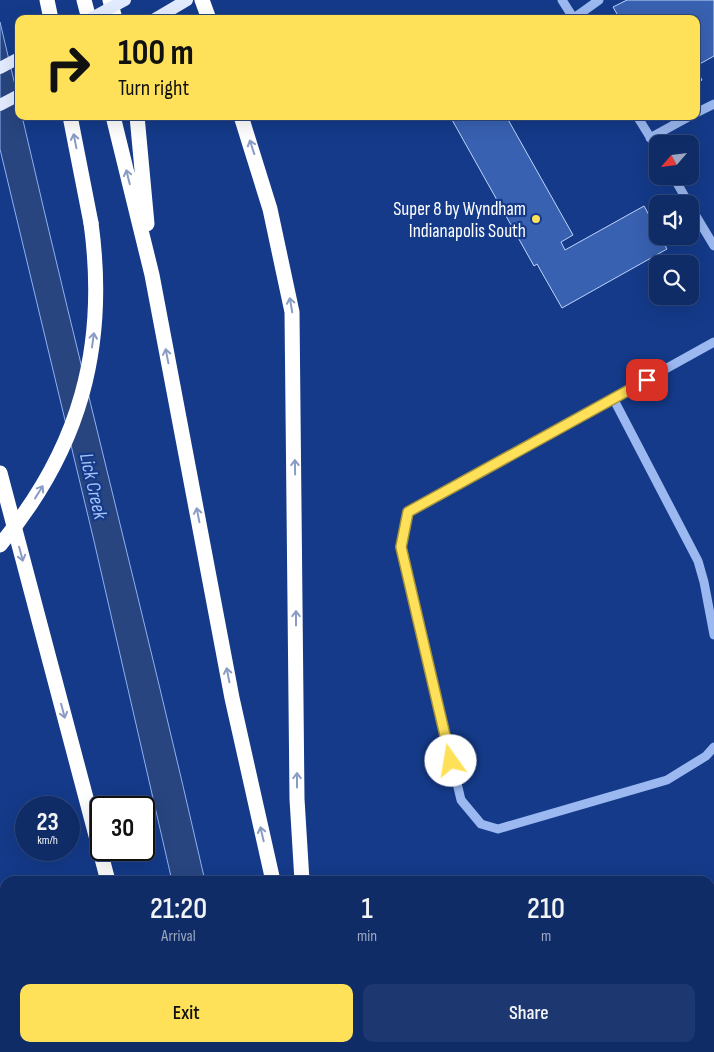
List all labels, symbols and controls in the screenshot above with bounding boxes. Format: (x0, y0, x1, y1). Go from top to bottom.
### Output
text: 100 m (118, 32, 194, 75)
icon: right (35, 35, 100, 100)
text: Turn right (118, 75, 189, 102)
one-way arrow (69, 133, 79, 149)
north arrow (649, 135, 699, 185)
map controls (649, 135, 699, 305)
one-way arrow (246, 140, 256, 156)
one-way arrow (123, 169, 132, 185)
button: sound (649, 195, 699, 245)
place label: Super 8 by Wyndham Indianapolis South (393, 198, 526, 243)
marker: Super 8 by Wyndham Indianapolis South (530, 213, 542, 225)
button: search (649, 255, 699, 305)
one-way arrow (285, 297, 295, 313)
one-way arrow (88, 332, 98, 348)
one-way arrow (162, 348, 172, 364)
pin (626, 359, 668, 401)
icon: arrive (633, 366, 661, 394)
water label: Lick Creek (74, 451, 112, 522)
one-way arrow (290, 460, 300, 476)
one-way arrow (34, 485, 44, 499)
one-way arrow (192, 508, 202, 524)
one-way arrow (17, 545, 27, 561)
one-way arrow (291, 610, 301, 626)
one-way arrow (222, 667, 232, 683)
one-way arrow (59, 702, 68, 718)
position arrow (424, 734, 476, 786)
one-way arrow (292, 772, 302, 788)
speed limit sign: 30 (90, 796, 155, 861)
text: 23 (36, 807, 59, 838)
one-way arrow (257, 826, 266, 842)
text: km/h (37, 833, 58, 848)
text: 21:20 (150, 891, 207, 927)
text: 1 (361, 891, 373, 927)
text: 210 (527, 891, 565, 927)
text: Arrival (161, 927, 196, 946)
text: min (357, 927, 377, 946)
text: m (541, 927, 551, 946)
button: Exit (20, 984, 353, 1042)
button: Share (363, 984, 695, 1042)

